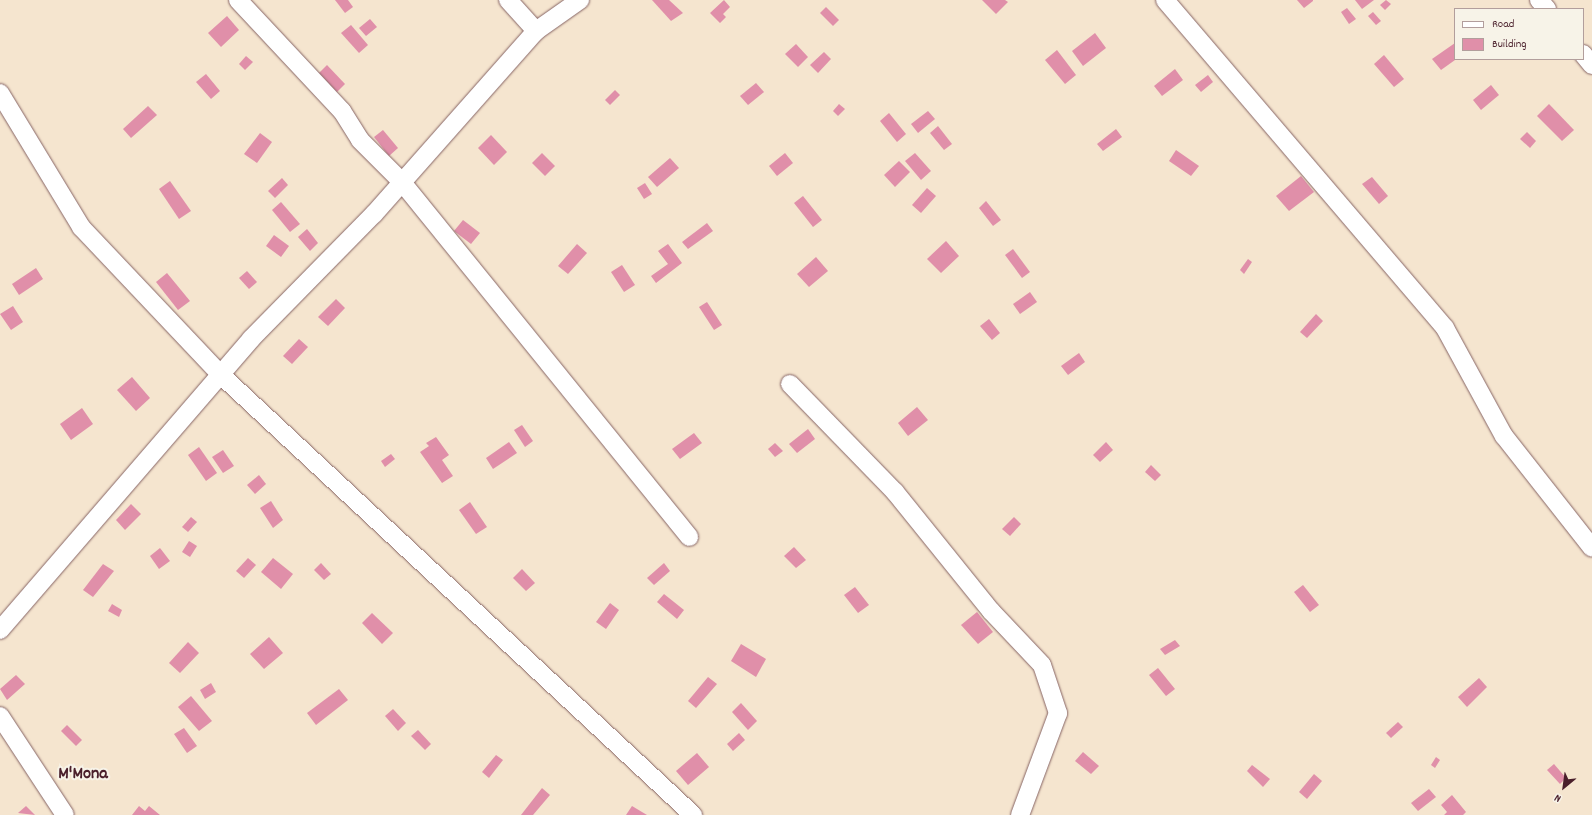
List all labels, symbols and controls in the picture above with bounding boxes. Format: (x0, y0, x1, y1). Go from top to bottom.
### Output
legend (1454, 8, 1584, 60)
text: Road (1492, 16, 1514, 33)
text: Building (1492, 36, 1527, 53)
district label: M'Mona (58, 764, 108, 786)
north arrow (1544, 767, 1584, 807)
text: N (1552, 789, 1564, 806)

